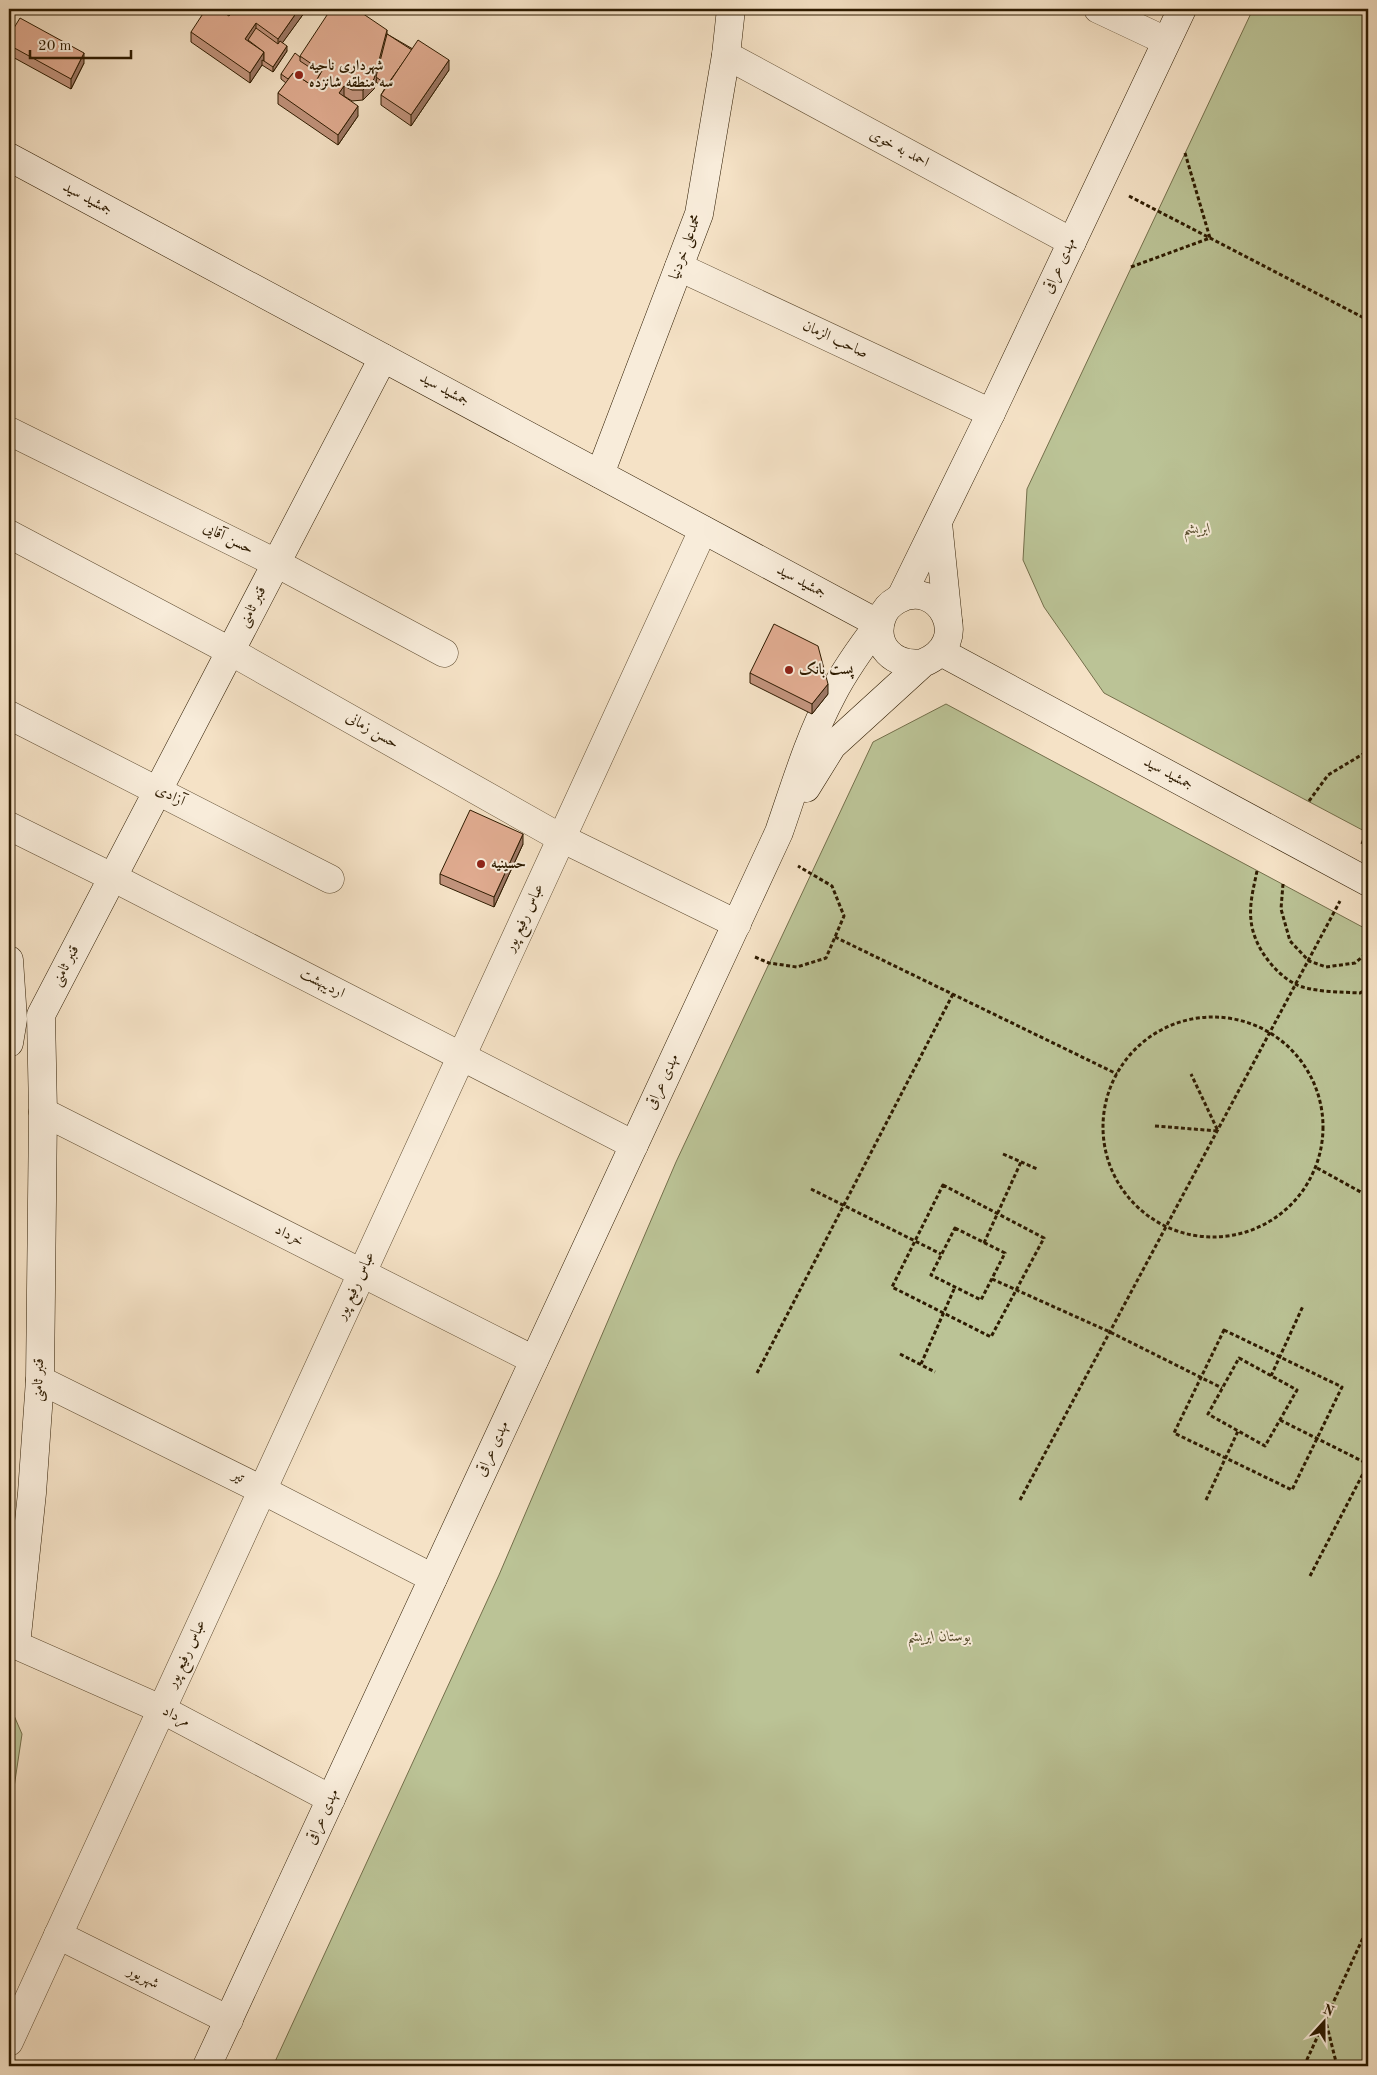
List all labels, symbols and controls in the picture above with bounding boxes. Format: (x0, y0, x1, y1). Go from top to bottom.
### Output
scale bar (30, 28, 131, 60)
text: 20 m (38, 39, 72, 54)
place label: شهرداری ناحیه سه منطقه شانزده (309, 58, 393, 91)
marker: شهرداری ناحیه سه منطقه شانزده (293, 69, 305, 81)
street label: احمد به خوی (867, 127, 931, 171)
street label: جمشید سید (60, 180, 114, 218)
street label: محمدعلی خردنیا (667, 212, 707, 282)
street label: مهدی عراقی (1040, 235, 1081, 297)
street label: صاحب الزمان (800, 318, 870, 362)
street label: جمشید سید (417, 371, 471, 409)
street label: حسن آقایی (200, 518, 257, 558)
park label: ابریشم (1183, 522, 1211, 543)
street label: جمشید سید (774, 563, 828, 601)
street label: قنبر ثامنی (236, 584, 271, 631)
place label: پست بانک (799, 661, 855, 679)
marker: پست بانک (783, 664, 795, 676)
street label: حسن زمانی (343, 710, 401, 753)
street label: جمشید سید (1141, 755, 1195, 793)
street label: آزادی (153, 780, 190, 810)
place label: حسینیه (491, 857, 526, 872)
marker: حسینیه (475, 858, 487, 870)
street label: عباس رفیع پور (502, 882, 552, 958)
street label: قنبر ثامنی (49, 943, 84, 990)
street label: اردیبهشت (297, 966, 347, 1002)
street label: مهدی عراقی (643, 1051, 684, 1113)
street label: خرداد (272, 1223, 306, 1249)
street label: عباس رفیع پور (333, 1250, 383, 1326)
street label: قنبر ثامنی (31, 1358, 49, 1402)
street label: مهدی عراقی (473, 1418, 514, 1480)
street label: تیر (228, 1467, 246, 1486)
street label: عباس رفیع پور (164, 1618, 214, 1694)
park label: بوستان ابریشم (907, 1630, 971, 1651)
street label: مرداد (159, 1704, 192, 1732)
street label: مهدی عراقی (303, 1786, 344, 1848)
street label: شهریور (123, 1963, 161, 1993)
north arrow (1300, 1998, 1350, 2048)
text: N (1321, 2002, 1336, 2019)

